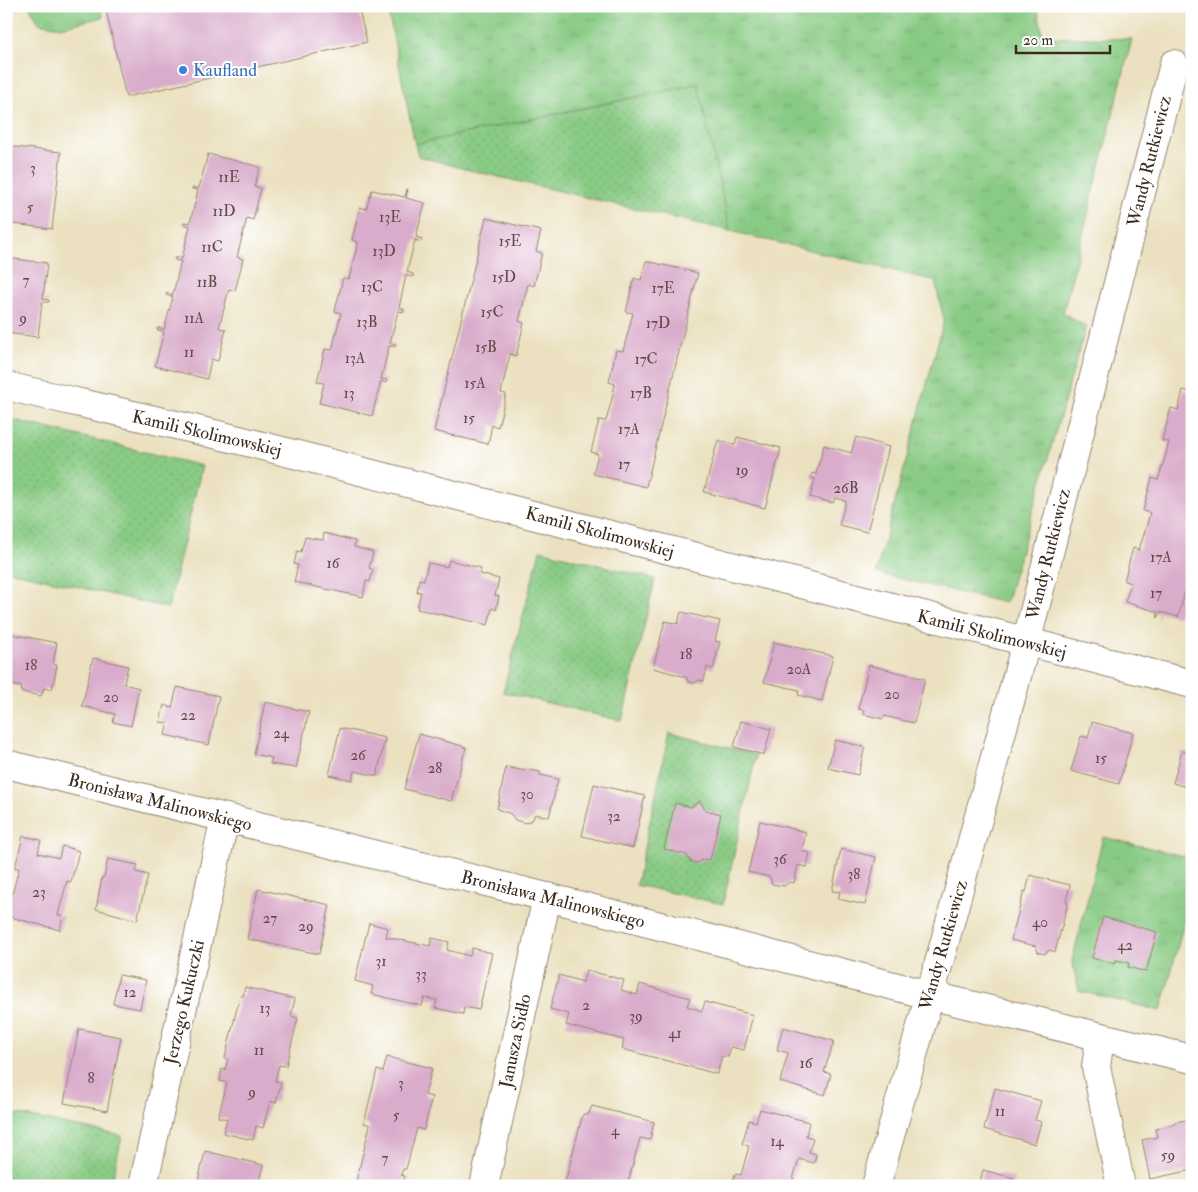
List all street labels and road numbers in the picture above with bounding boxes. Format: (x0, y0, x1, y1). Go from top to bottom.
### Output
street label: Wandy Rutkiewicz (1122, 93, 1177, 230)
street label: Kamili Skolimowskiej (130, 405, 284, 462)
street label: Wandy Rutkiewicz (1021, 486, 1076, 623)
street label: Kamili Skolimowskiej (523, 502, 677, 563)
street label: Kamili Skolimowskiej (915, 605, 1069, 664)
street label: Bronisława Malinowskiego (65, 768, 255, 837)
street label: Bronisława Malinowskiego (458, 865, 648, 934)
street label: Wandy Rutkiewicz (914, 877, 973, 1014)
street label: Jerzego Kukuczki (159, 937, 210, 1068)
street label: Janusza Sidło (494, 992, 537, 1091)

